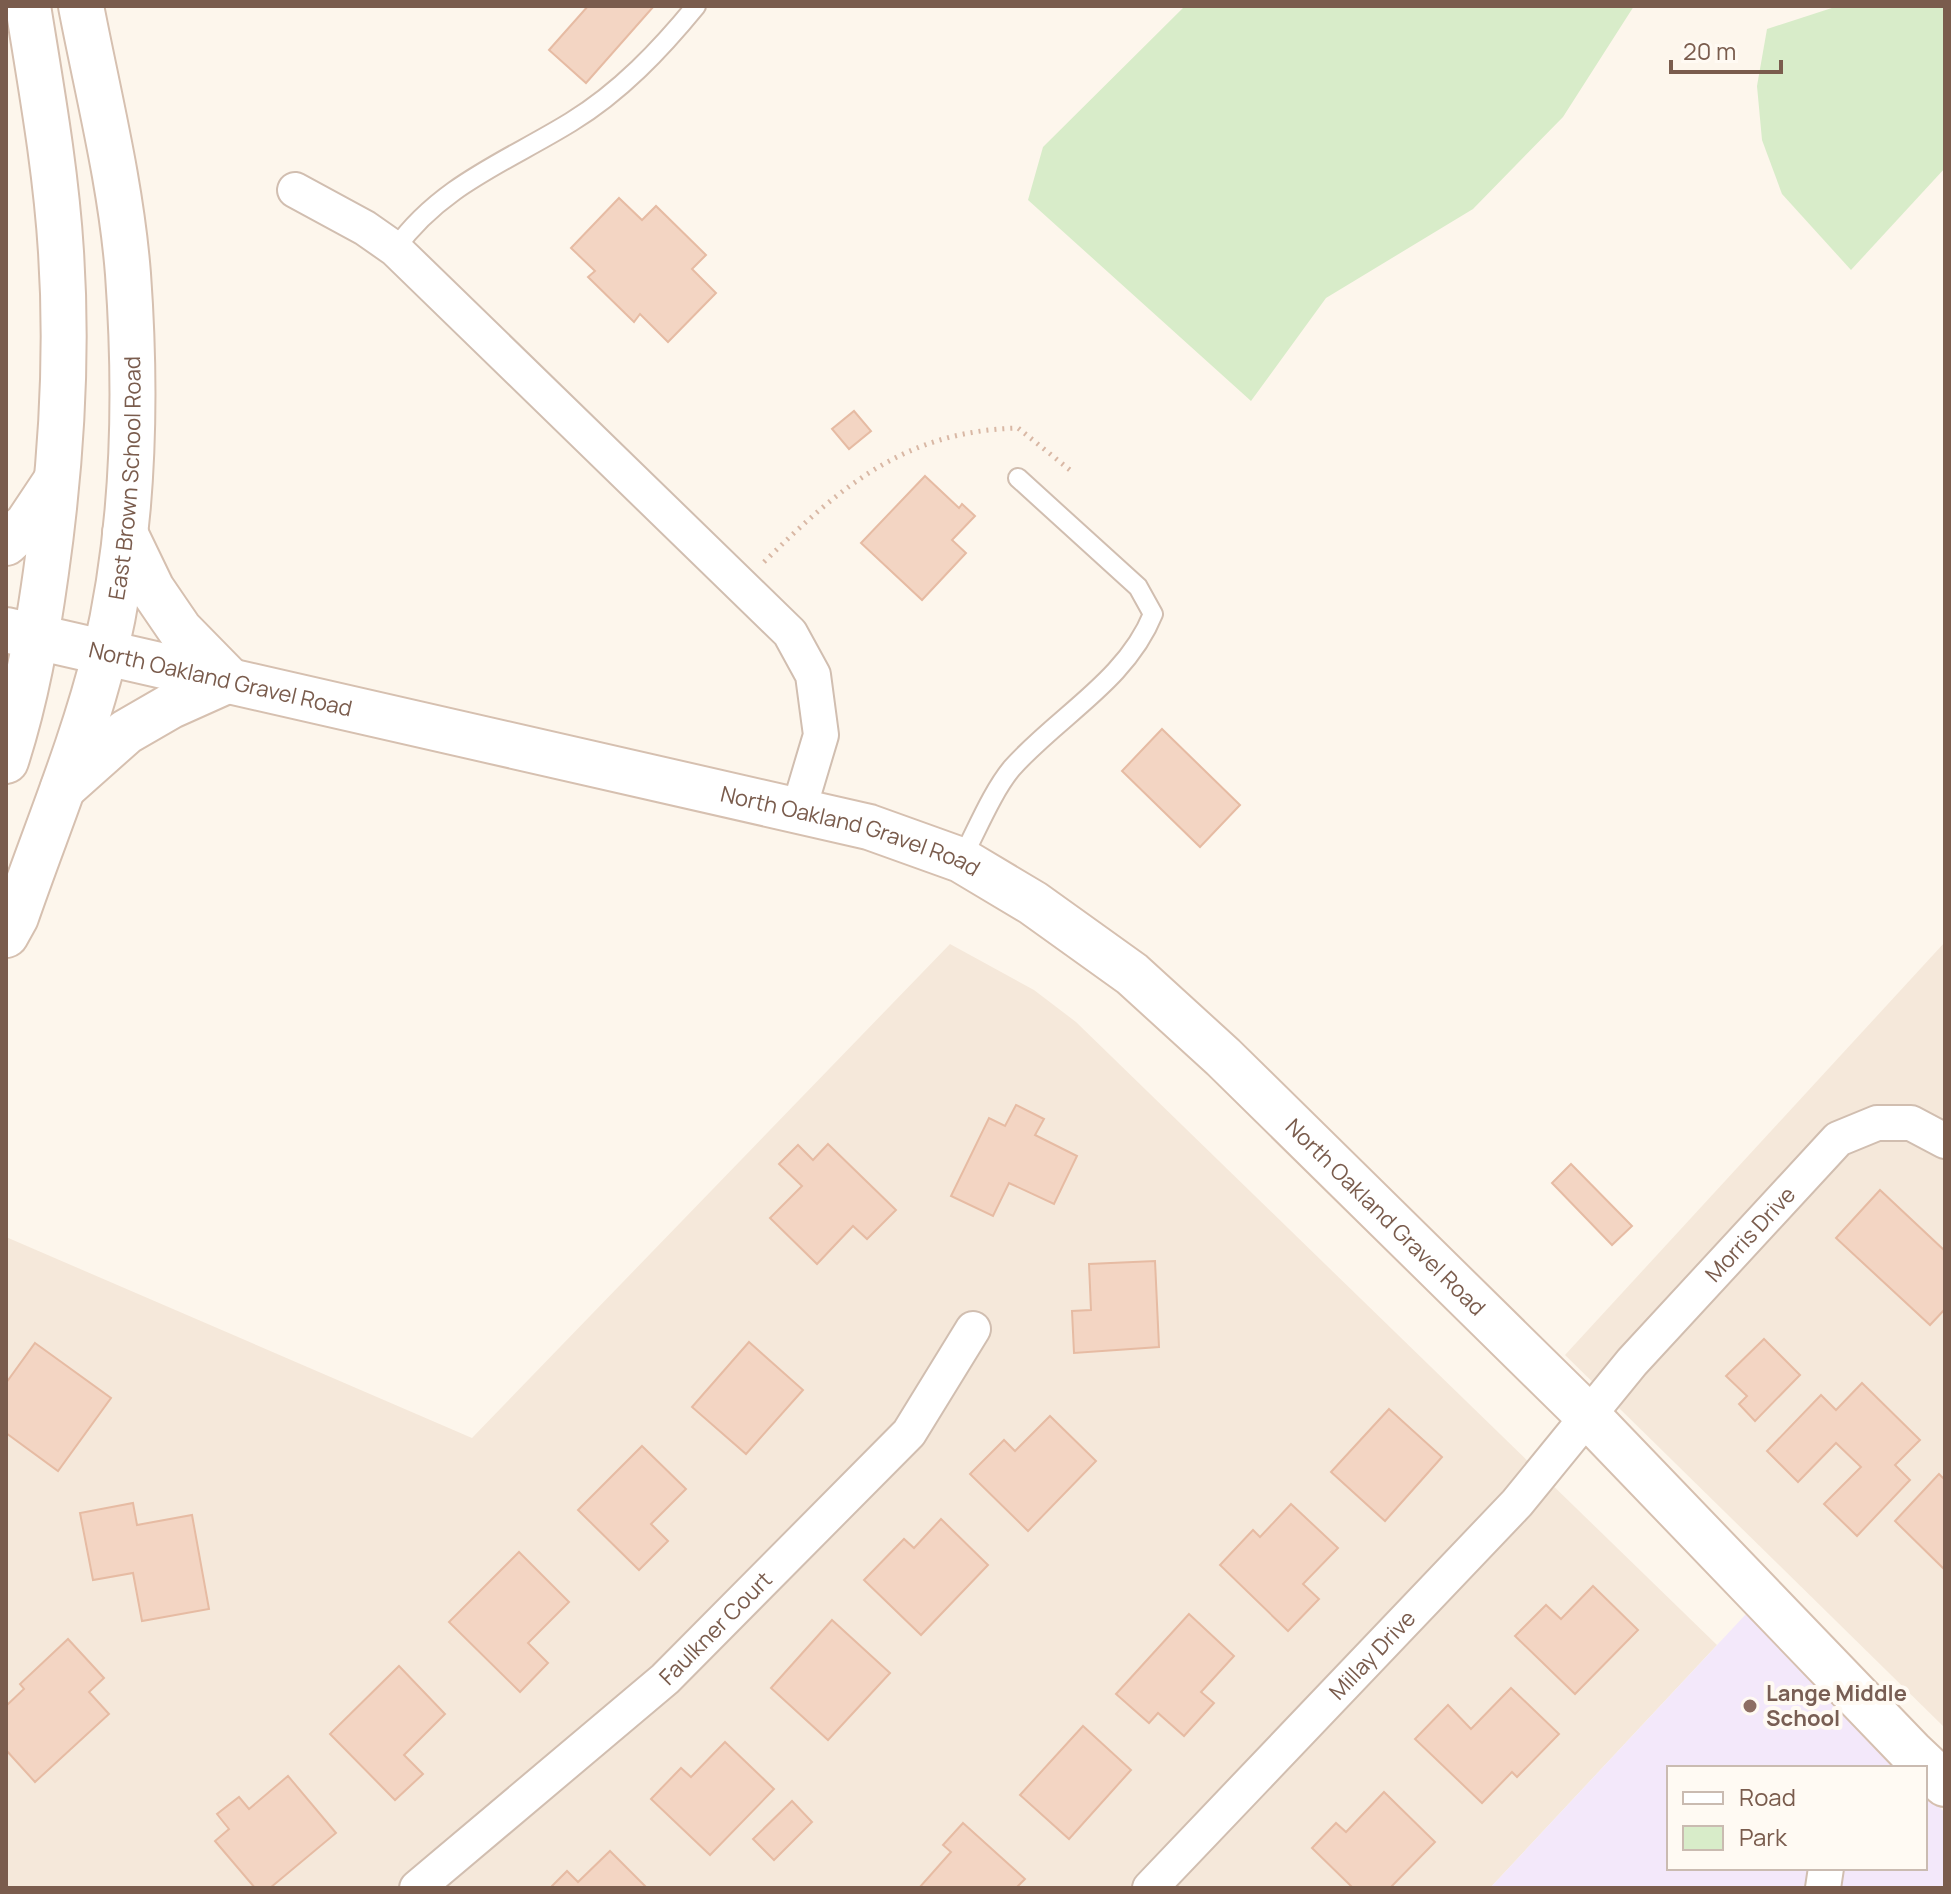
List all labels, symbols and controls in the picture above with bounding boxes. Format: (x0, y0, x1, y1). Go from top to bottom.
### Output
scale bar (1671, 24, 1781, 74)
text: 20 m (1683, 34, 1736, 67)
street label: East Brown School Road (101, 356, 148, 602)
street label: North Oakland Gravel Road (86, 634, 355, 724)
street label: North Oakland Gravel Road (718, 779, 986, 883)
street label: North Oakland Gravel Road (1279, 1112, 1492, 1322)
street label: Morris Drive (1698, 1180, 1802, 1288)
street label: Faulkner Court (652, 1565, 779, 1692)
street label: Millay Drive (1322, 1604, 1422, 1706)
place label: Lange Middle School (1766, 1678, 1907, 1733)
marker: Lange Middle School (1741, 1697, 1759, 1715)
legend (1667, 1766, 1927, 1870)
text: Road (1739, 1780, 1796, 1813)
text: Park (1739, 1820, 1788, 1853)

